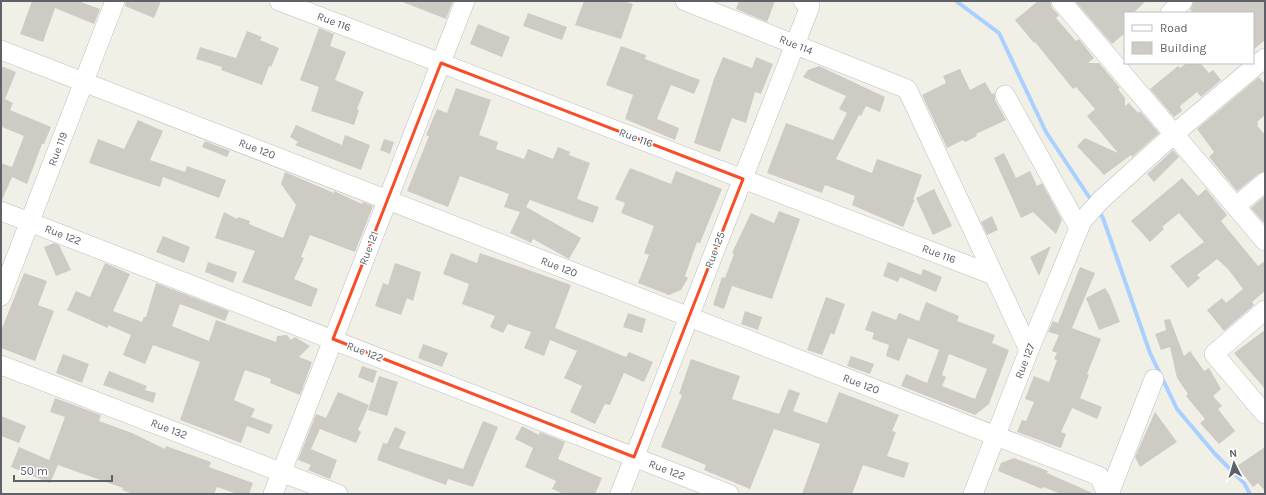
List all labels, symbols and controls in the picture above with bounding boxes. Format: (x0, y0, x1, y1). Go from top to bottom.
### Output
street label: Rue 116 (315, 10, 353, 34)
legend (1124, 12, 1254, 64)
text: Road (1160, 21, 1188, 35)
street label: Rue 114 (777, 32, 815, 58)
text: Building (1160, 41, 1207, 55)
street label: Rue 116 (617, 126, 655, 150)
street label: Rue 119 (46, 130, 70, 168)
street label: Rue 120 (237, 136, 277, 162)
street label: Rue 122 (43, 222, 83, 248)
street label: Rue 121 (357, 229, 381, 267)
street label: Rue 125 (702, 230, 728, 270)
street label: Rue 116 (920, 242, 958, 266)
street label: Rue 120 (539, 254, 579, 280)
street label: Rue 122 (345, 339, 385, 365)
street label: Rue 127 (1012, 341, 1038, 381)
street label: Rue 120 (841, 371, 881, 397)
street label: Rue 132 (149, 416, 189, 442)
north arrow (1214, 443, 1254, 483)
text: N (1229, 447, 1238, 460)
scale bar (14, 457, 112, 483)
street label: Rue 122 (647, 457, 687, 483)
text: 50 m (20, 464, 48, 478)

